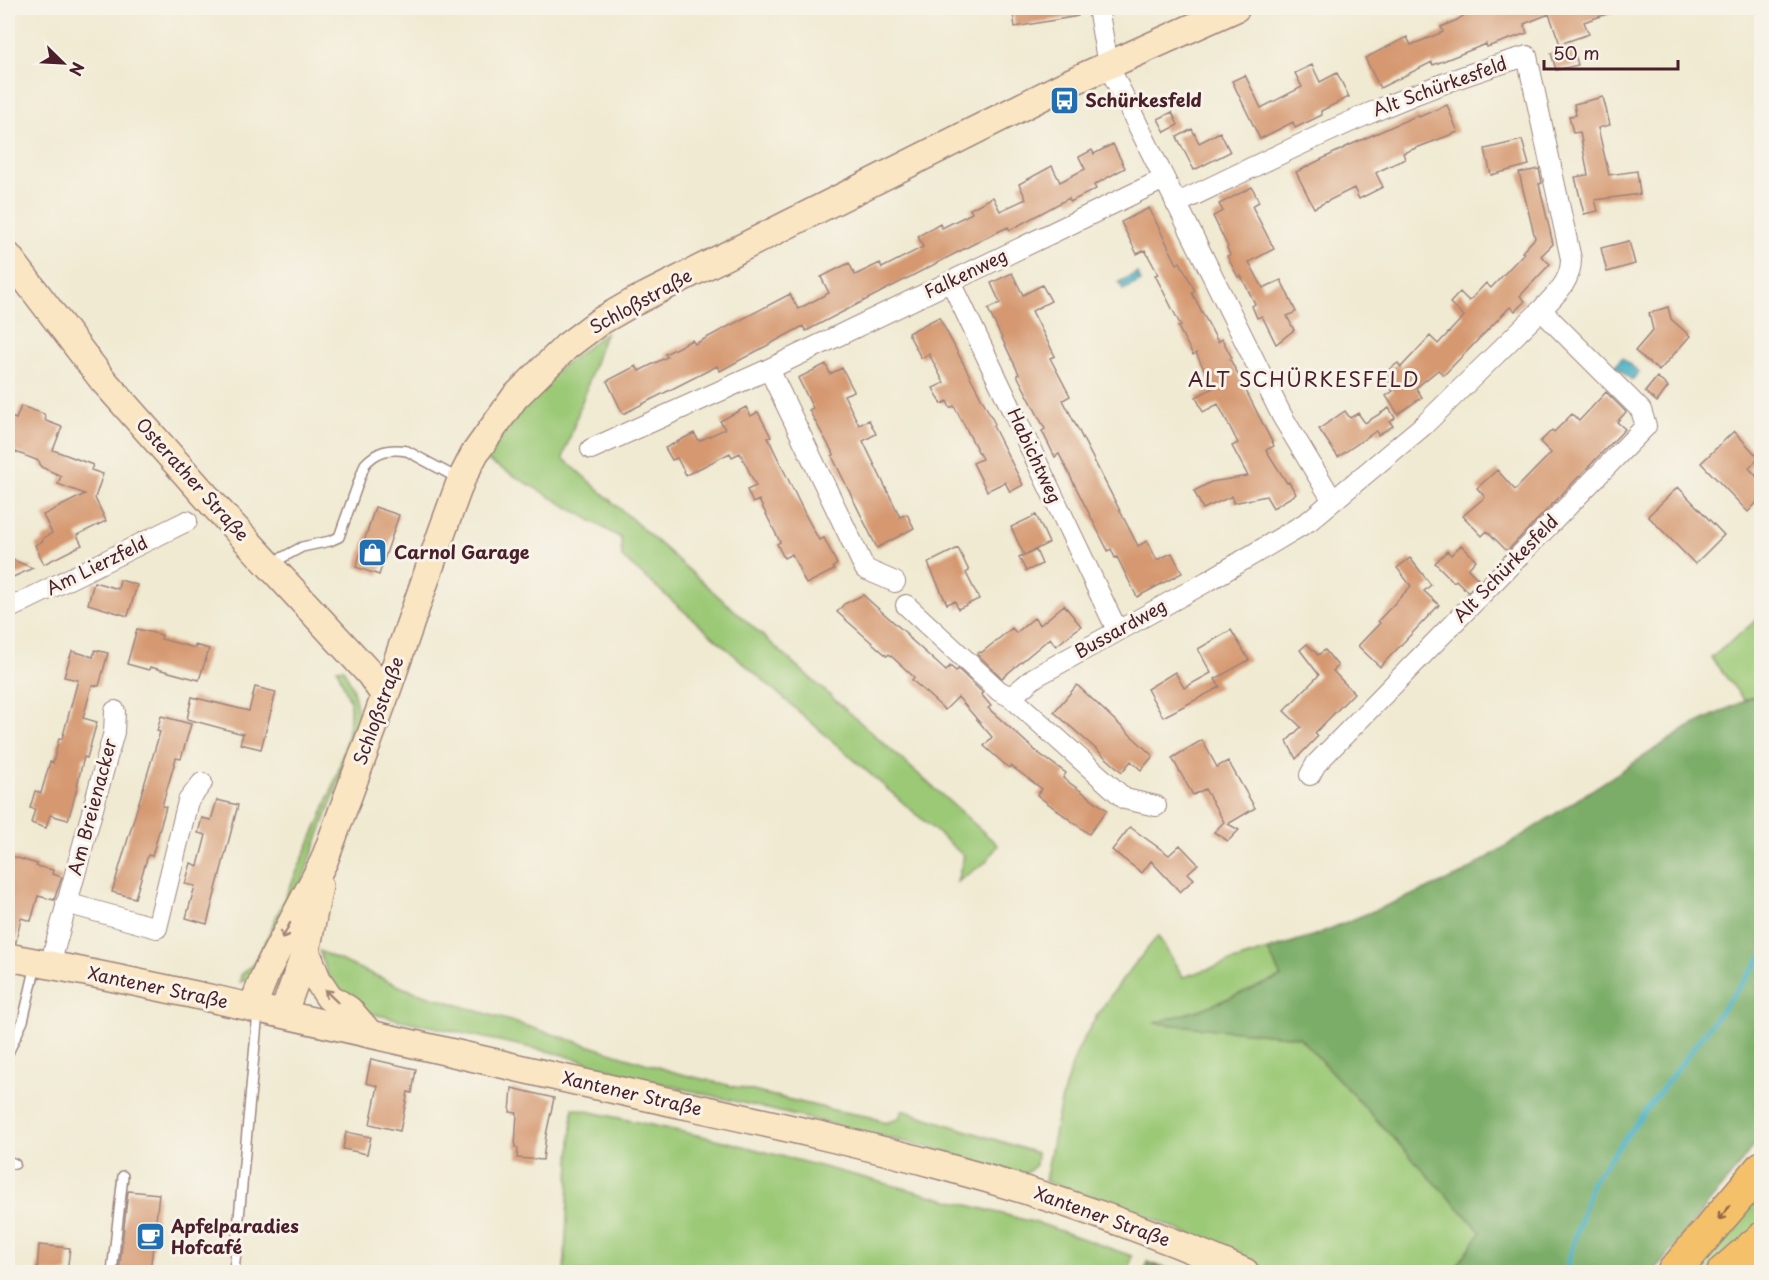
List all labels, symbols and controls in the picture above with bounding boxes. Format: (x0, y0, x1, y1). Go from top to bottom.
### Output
north arrow (33, 33, 93, 93)
scale bar (1544, 33, 1678, 71)
text: 50 m (1553, 39, 1600, 66)
street label: Alt Schürkesfeld (1369, 49, 1510, 122)
text: N (64, 59, 91, 80)
bus stop icon: Schürkesfeld (1048, 85, 1080, 117)
place label: Schürkesfeld (1085, 86, 1202, 113)
street label: Falkenweg (919, 241, 1012, 304)
street label: Schloßstraße (584, 261, 697, 340)
district label: ALT SCHÜRKESFELD (1188, 364, 1420, 394)
street label: Habichtweg (1001, 403, 1069, 508)
street label: Osterather Straße (130, 411, 256, 547)
street label: Alt Schürkesfeld (1446, 508, 1564, 628)
street label: Am Lierzfeld (41, 528, 152, 601)
shop icon: Carnol Garage (357, 537, 389, 569)
place label: Carnol Garage (394, 538, 530, 565)
street label: Bussardweg (1069, 591, 1171, 664)
street label: Schloßstraße (345, 652, 410, 769)
street label: Am Breienacker (60, 735, 123, 878)
one-way arrow (280, 922, 292, 940)
street label: Xantener Straße (86, 959, 231, 1015)
one-way arrow (324, 989, 339, 1004)
street label: Xantener Straße (560, 1063, 705, 1122)
street label: Xantener Straße (1031, 1179, 1174, 1253)
one-way arrow (1717, 1205, 1731, 1220)
place label: Apfelparadies Hofcafé (170, 1212, 299, 1260)
cafe icon: Apfelparadies Hofcafé (134, 1221, 166, 1253)

